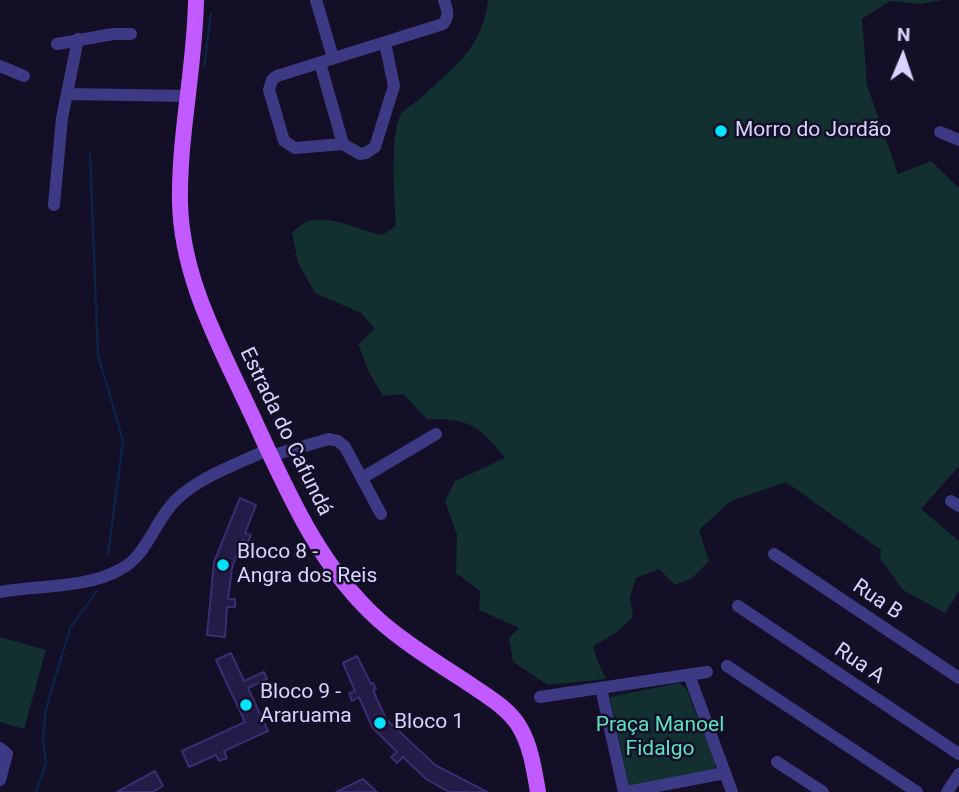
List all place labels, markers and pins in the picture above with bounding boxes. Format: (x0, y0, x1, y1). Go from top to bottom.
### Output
place label: Morro do Jordão (735, 118, 891, 144)
marker: Morro do Jordão (713, 123, 729, 139)
place label: Bloco 8 - Angra dos Reis (237, 540, 377, 590)
marker: Bloco 8 - Angra dos Reis (215, 557, 231, 573)
place label: Bloco 9 - Araruama (260, 680, 352, 730)
marker: Bloco 9 - Araruama (238, 697, 254, 713)
place label: Bloco 1 (394, 710, 464, 736)
marker: Bloco 1 (372, 715, 388, 731)

